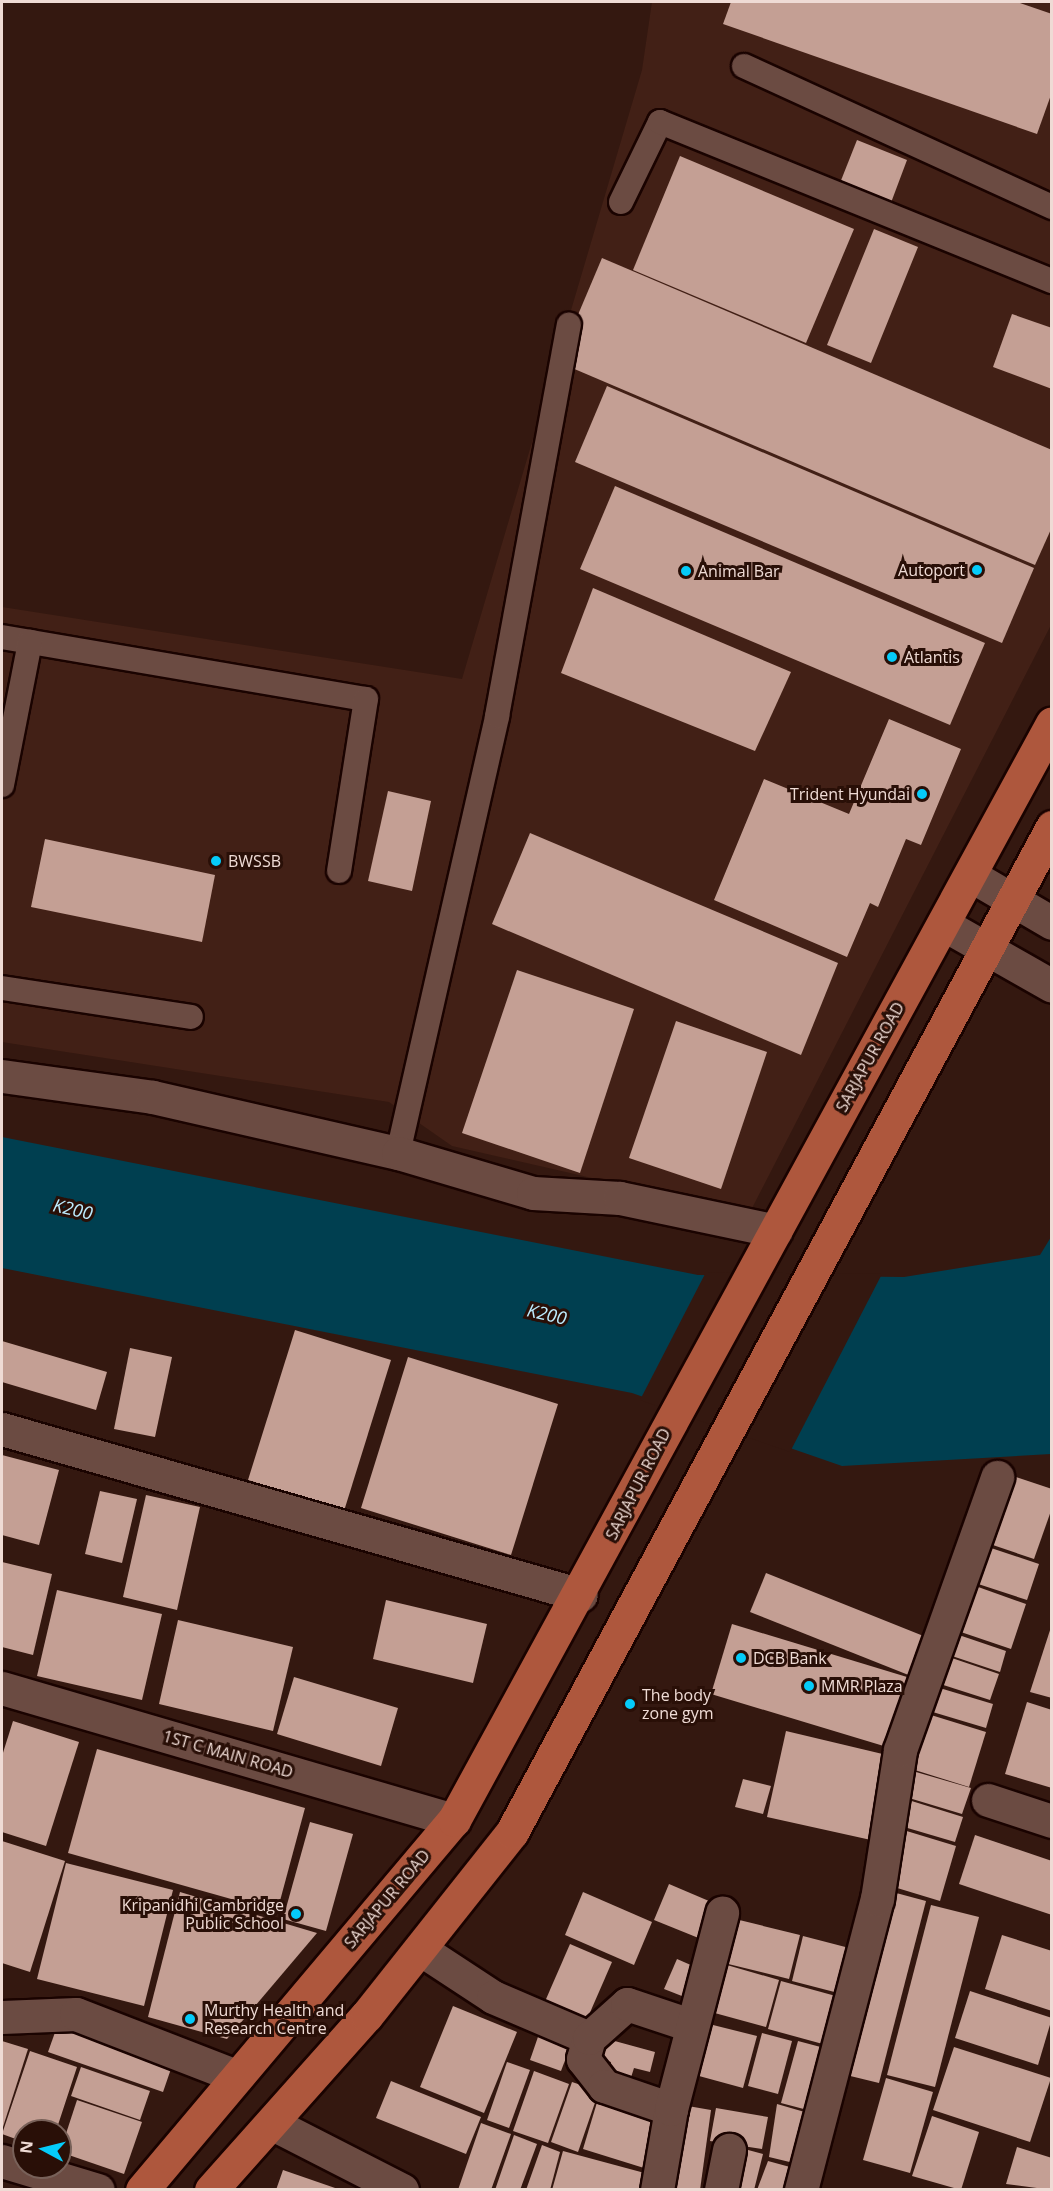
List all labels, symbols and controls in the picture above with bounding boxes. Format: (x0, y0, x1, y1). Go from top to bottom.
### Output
place label: Autoport (898, 560, 965, 580)
place label: Animal Bar (698, 561, 780, 581)
marker: Autoport (970, 563, 984, 577)
marker: Animal Bar (679, 564, 693, 578)
place label: Atlantis (904, 647, 960, 667)
marker: Atlantis (885, 650, 899, 664)
place label: Trident Hyundai (790, 784, 910, 804)
marker: Trident Hyundai (915, 787, 929, 801)
place label: BWSSB (228, 851, 281, 871)
marker: BWSSB (209, 854, 223, 868)
street label: SARJAPUR ROAD (832, 999, 908, 1115)
water label: K200 (51, 1194, 95, 1224)
water label: K200 (525, 1299, 569, 1329)
street label: SARJAPUR ROAD (602, 1425, 674, 1543)
place label: DCB Bank (753, 1648, 827, 1668)
marker: DCB Bank (734, 1651, 748, 1665)
place label: MMR Plaza (821, 1676, 903, 1696)
marker: MMR Plaza (802, 1679, 816, 1693)
place label: The body zone gym (642, 1685, 714, 1723)
marker: The body zone gym (623, 1697, 637, 1711)
street label: 1ST C MAIN ROAD (161, 1726, 295, 1782)
street label: SARJAPUR ROAD (340, 1846, 434, 1952)
place label: Kripanidhi Cambridge Public School (122, 1895, 284, 1933)
marker: Kripanidhi Cambridge Public School (289, 1907, 303, 1921)
place label: Murthy Health and Research Centre (204, 2000, 344, 2038)
marker: Murthy Health and Research Centre (181, 2010, 199, 2028)
north arrow (12, 2119, 72, 2179)
text: N (14, 2139, 38, 2155)

